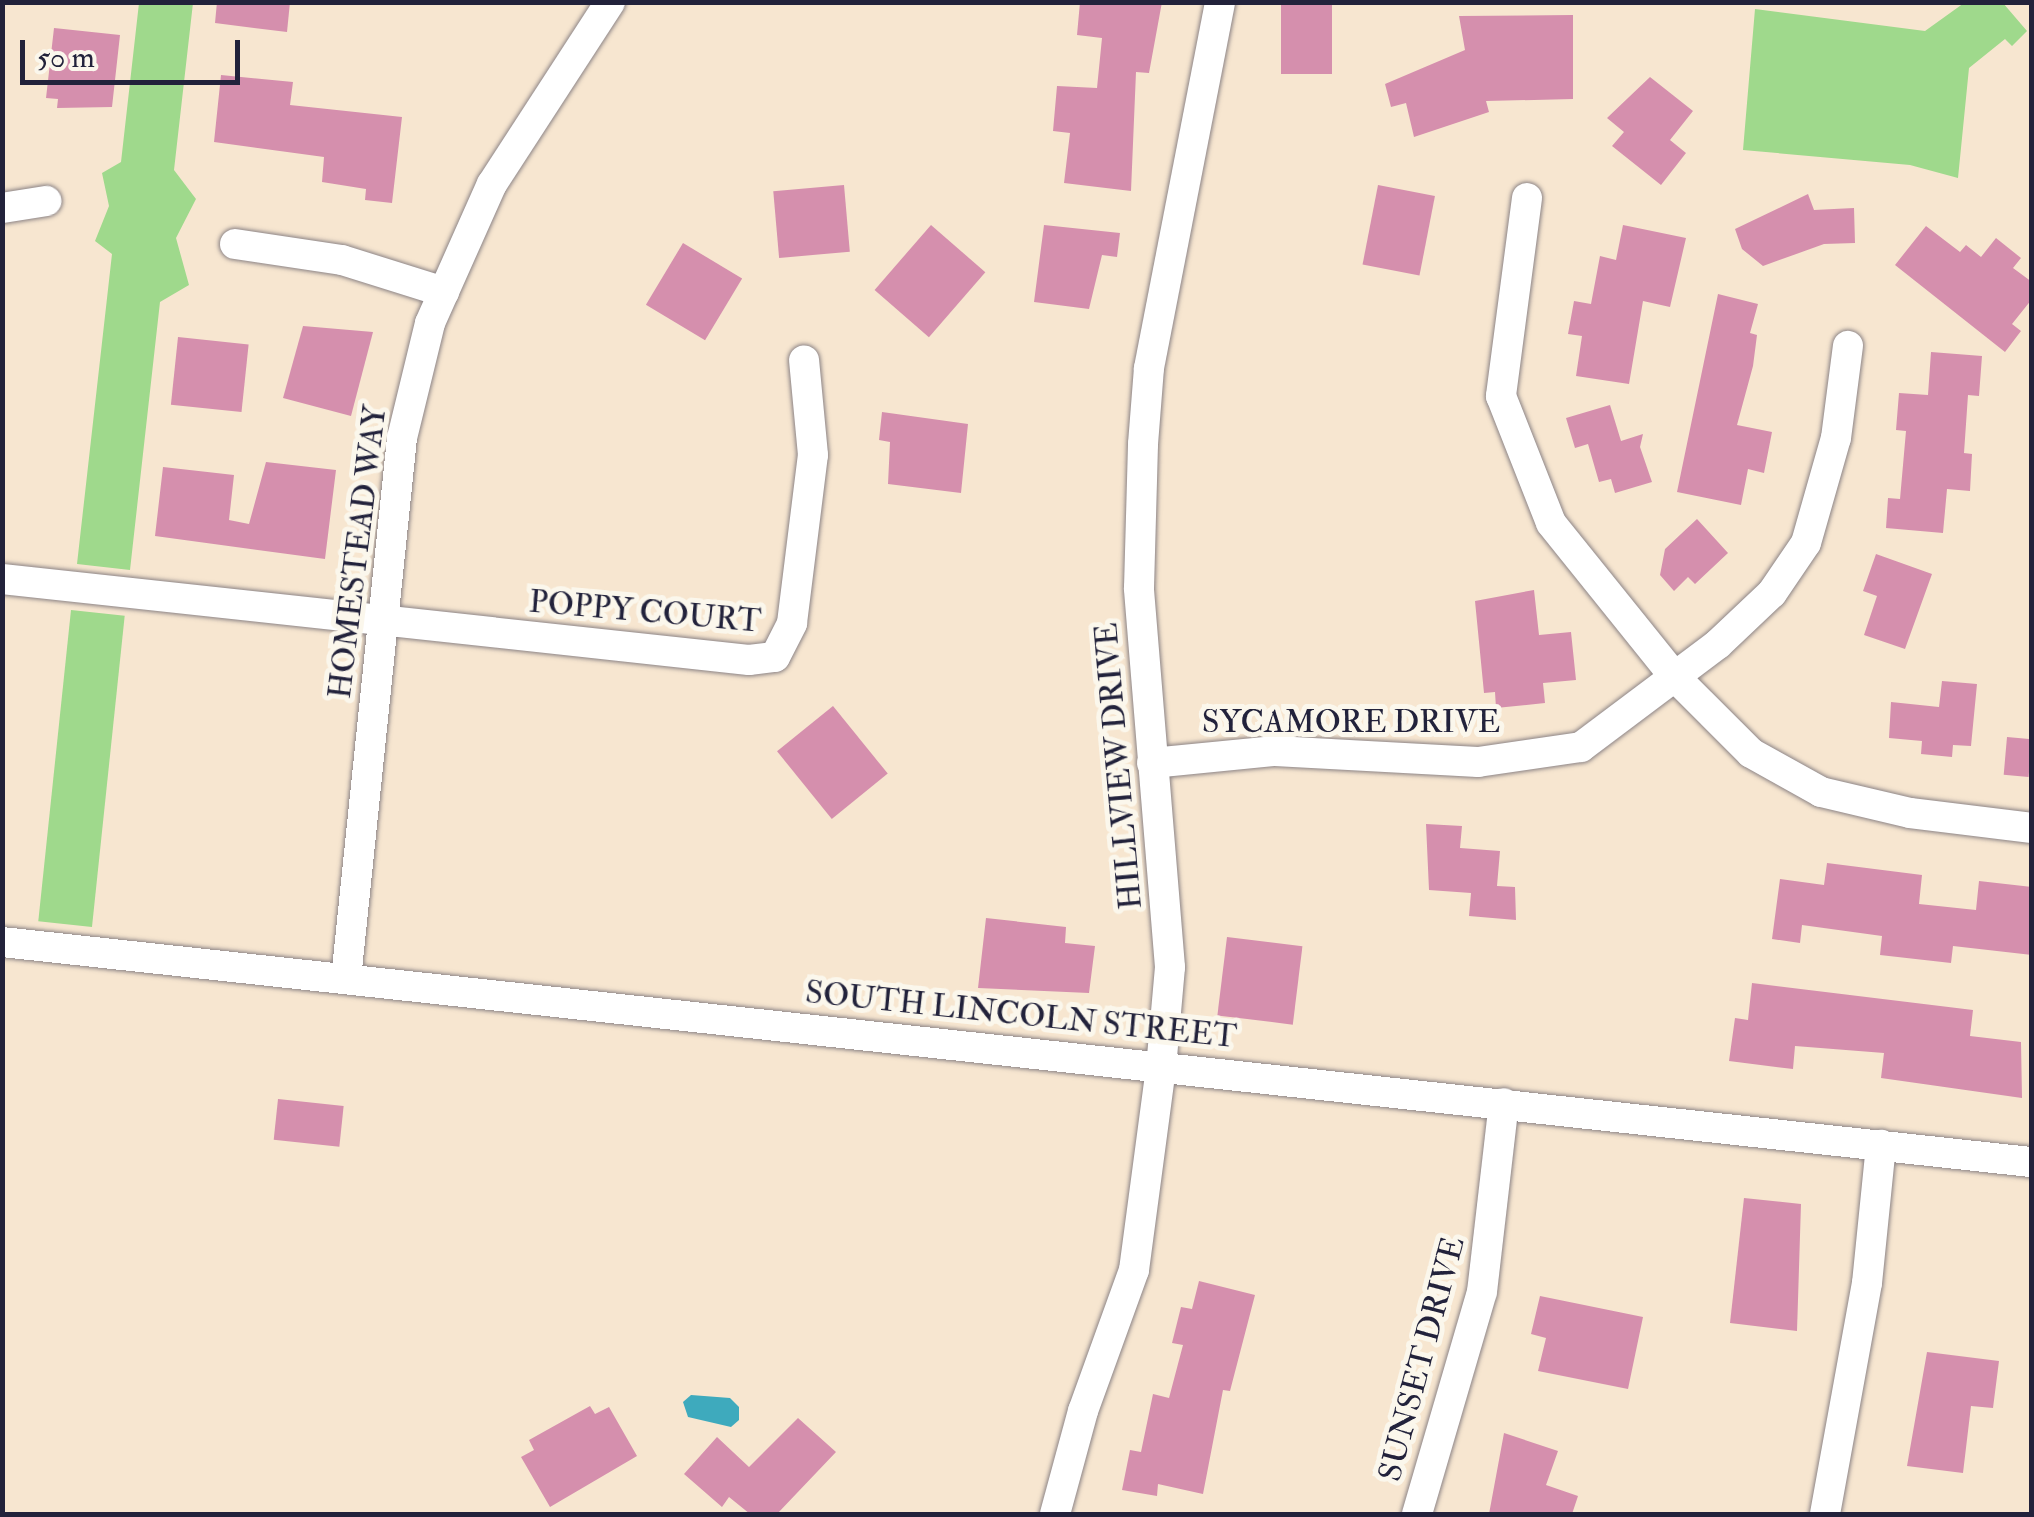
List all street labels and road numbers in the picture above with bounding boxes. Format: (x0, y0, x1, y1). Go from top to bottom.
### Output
street label: HOMESTEAD WAY (321, 403, 395, 701)
street label: POPPY COURT (527, 583, 763, 641)
street label: HILLVIEW DRIVE (1087, 621, 1151, 911)
street label: SYCAMORE DRIVE (1202, 703, 1500, 741)
street label: SOUTH LINCOLN STREET (803, 973, 1239, 1057)
street label: SUNSET DRIVE (1371, 1232, 1473, 1486)

